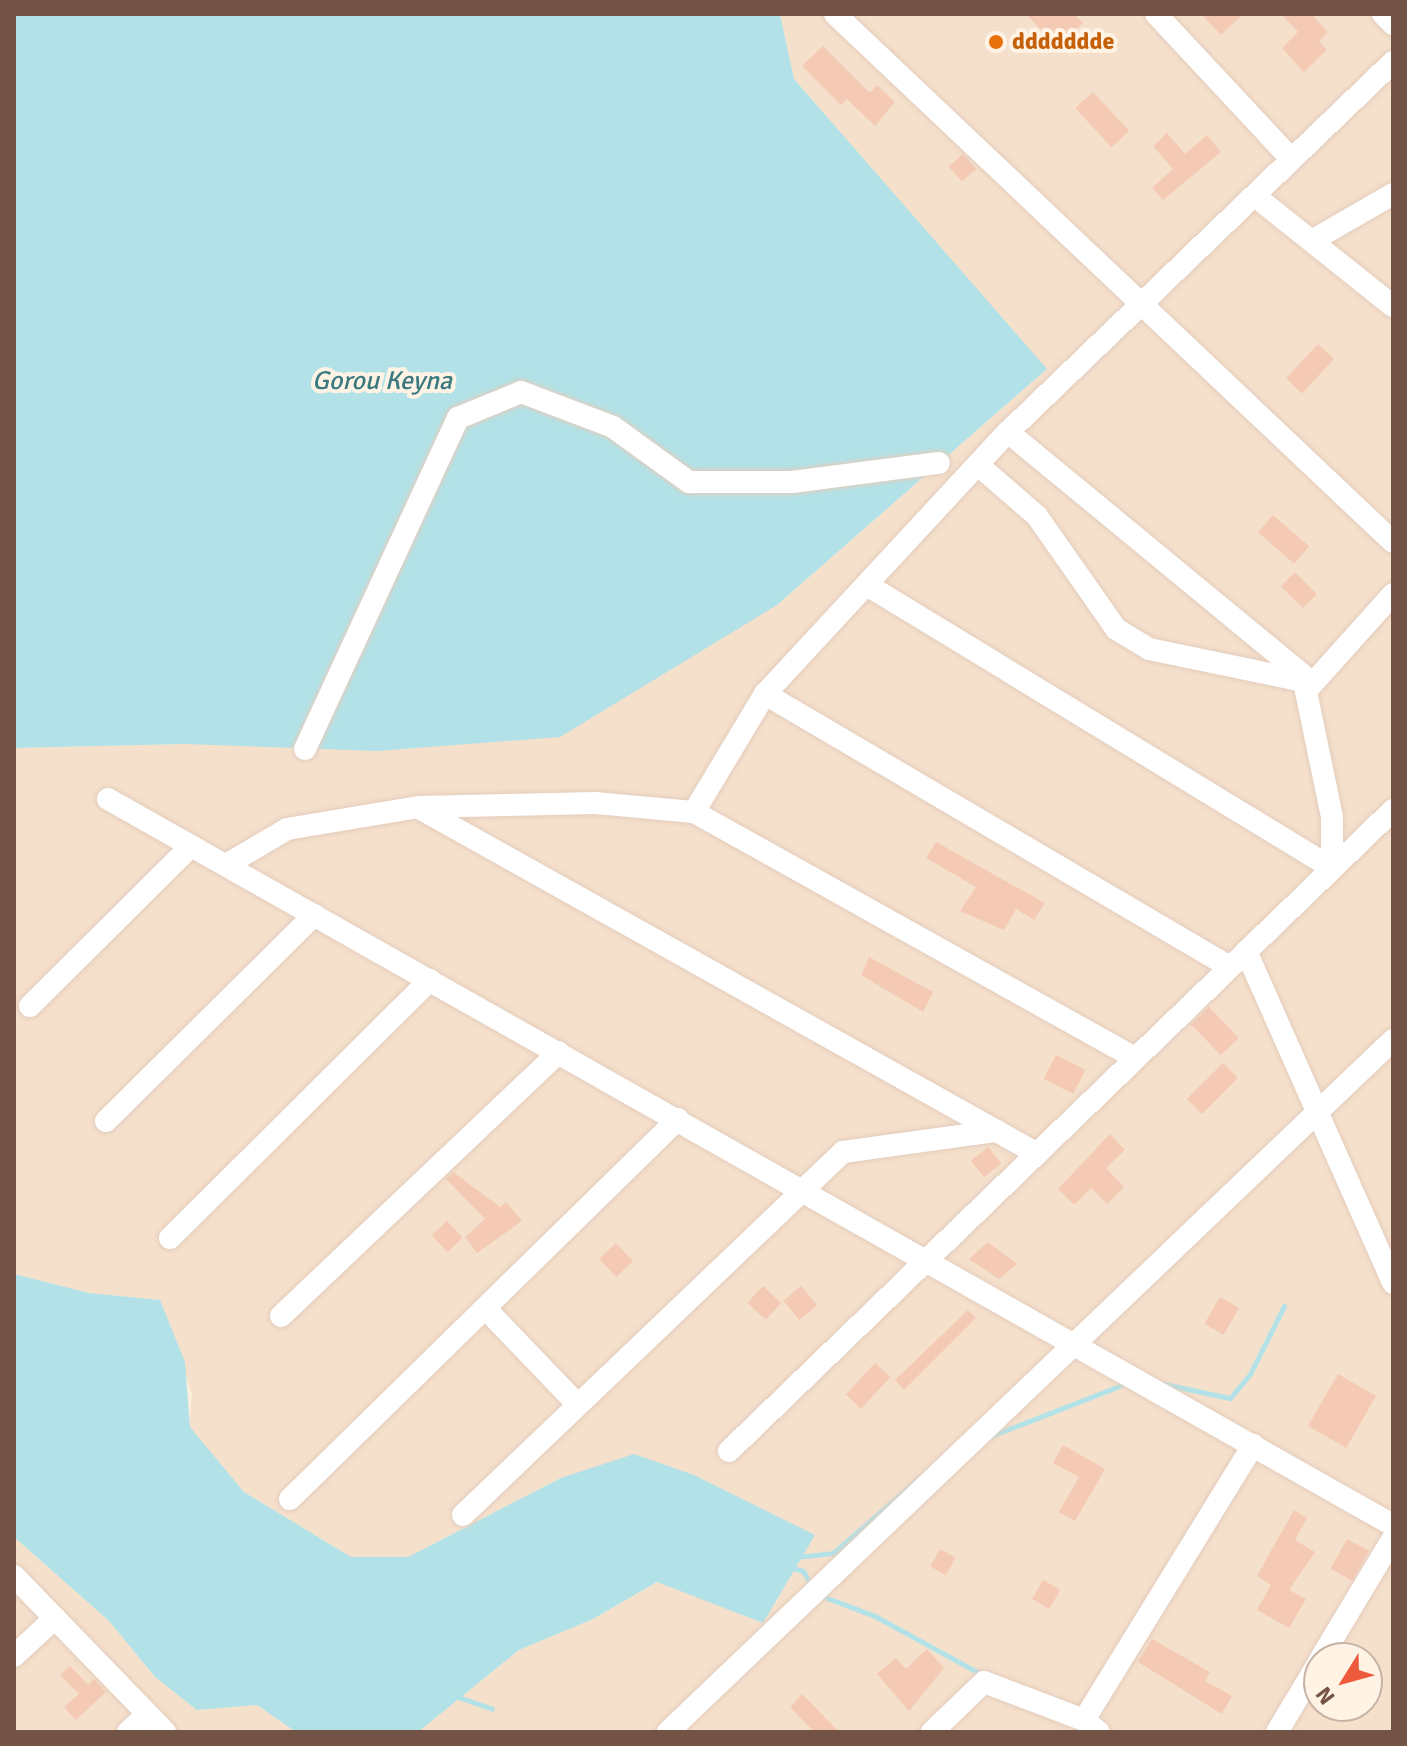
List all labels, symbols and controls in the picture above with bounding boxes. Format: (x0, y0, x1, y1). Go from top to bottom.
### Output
place label: ddddddde (1012, 28, 1114, 56)
marker: ddddddde (987, 33, 1005, 51)
water label: Gorou Keyna (312, 366, 452, 398)
north arrow (1303, 1642, 1383, 1722)
text: N (1310, 1681, 1340, 1710)

